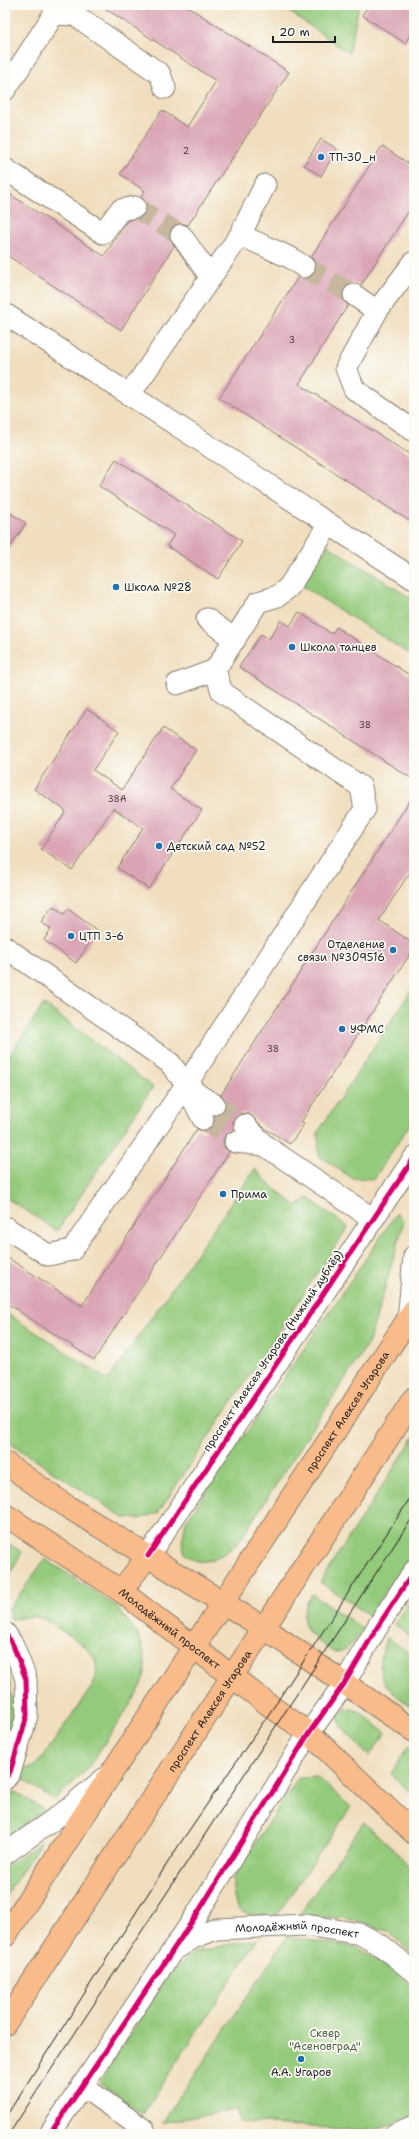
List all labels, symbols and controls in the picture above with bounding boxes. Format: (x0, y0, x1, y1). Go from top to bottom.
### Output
scale bar (273, 18, 335, 44)
text: 20 m (279, 24, 310, 40)
house number: 2 (183, 145, 189, 157)
place label: ТП-30_н (329, 150, 376, 165)
marker: ТП-30_н (316, 152, 326, 162)
house number: 3 (289, 334, 295, 346)
place label: Школа №28 (124, 580, 192, 595)
marker: Школа №28 (111, 582, 121, 592)
place label: Школа танцев (300, 640, 377, 655)
marker: Школа танцев (287, 642, 297, 652)
house number: 38 (359, 719, 371, 731)
house number: 38А (108, 793, 127, 805)
place label: Детский сад №52 (167, 839, 266, 854)
marker: Детский сад №52 (154, 841, 164, 851)
place label: ЦТП 3-6 (79, 929, 124, 944)
marker: ЦТП 3-6 (66, 931, 76, 941)
place label: Отделение связи №309516 (298, 937, 385, 965)
marker: Отделение связи №309516 (388, 945, 398, 955)
place label: УФМС (350, 1022, 384, 1037)
marker: УФМС (337, 1024, 347, 1034)
house number: 38 (267, 1043, 279, 1055)
place label: Прима (231, 1187, 267, 1202)
marker: Прима (218, 1189, 228, 1199)
street label: проспект Алексея Угарова (Нижний дублёр) (200, 1248, 346, 1454)
street label: проспект Алексея Угарова (303, 1349, 391, 1475)
street label: Молодёжный проспект (116, 1584, 224, 1673)
street label: проспект Алексея Угарова (164, 1647, 255, 1775)
street label: Молодёжный проспект (235, 1917, 361, 1941)
park label: Сквер "Асеновград" (289, 2026, 361, 2054)
marker: А.А. Угаров (296, 2054, 306, 2064)
place label: А.А. Угаров (271, 2065, 332, 2080)

